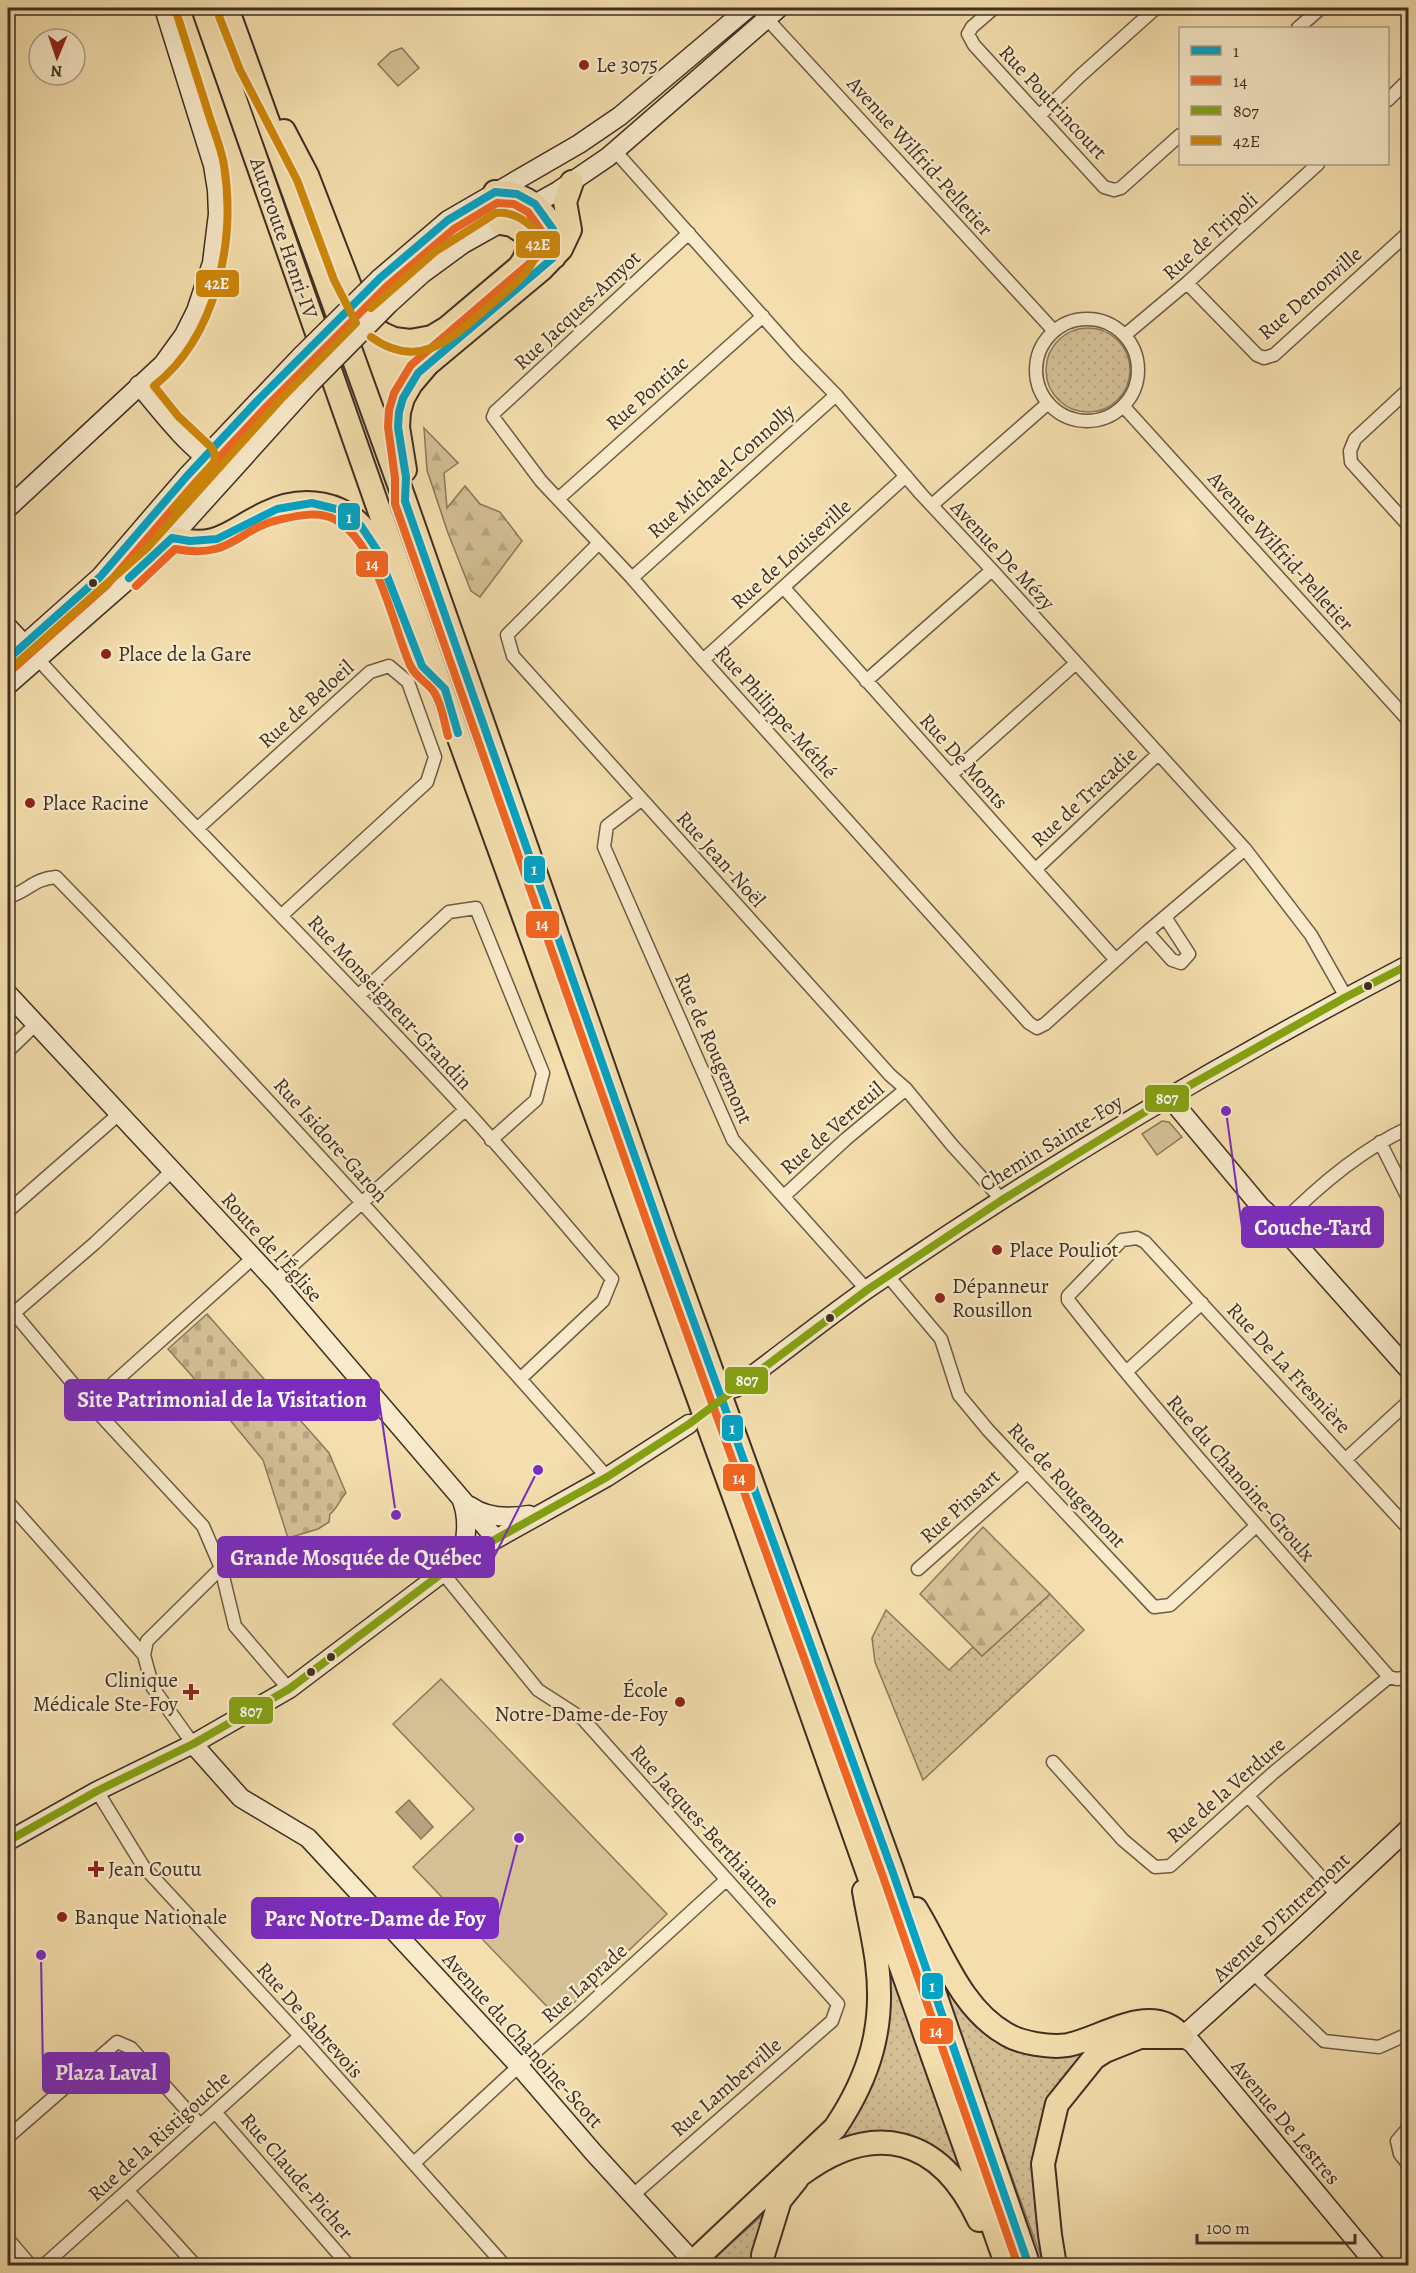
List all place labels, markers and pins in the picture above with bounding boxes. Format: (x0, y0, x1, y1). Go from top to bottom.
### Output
place label: Le 3075 (596, 51, 658, 79)
marker: Le 3075 (577, 58, 591, 72)
unlabelled marker (87, 577, 99, 589)
place label: Place de la Gare (118, 640, 251, 668)
marker: Place de la Gare (99, 647, 113, 661)
place label: Place Racine (42, 789, 149, 817)
marker: Place Racine (23, 796, 37, 810)
unlabelled marker (1362, 980, 1374, 992)
callout: Couche-Tard (1242, 1207, 1383, 1247)
place label: Place Pouliot (1009, 1236, 1119, 1264)
marker: Place Pouliot (990, 1243, 1004, 1257)
place label: Dépanneur Rousillon (952, 1272, 1049, 1324)
marker: Dépanneur Rousillon (933, 1291, 947, 1305)
unlabelled marker (824, 1312, 836, 1324)
callout: Site Patrimonial de la Visitation (65, 1380, 379, 1420)
callout: Grande Mosquée de Québec (218, 1537, 494, 1577)
unlabelled marker (325, 1651, 337, 1663)
place label: Clinique Médicale Ste-Foy (33, 1666, 179, 1718)
unlabelled marker (305, 1666, 317, 1678)
place label: École Notre-Dame-de-Foy (495, 1676, 669, 1728)
marker: Clinique Médicale Ste-Foy (182, 1683, 200, 1701)
marker: École Notre-Dame-de-Foy (673, 1695, 687, 1709)
place label: Jean Coutu (108, 1855, 202, 1883)
marker: Jean Coutu (89, 1862, 103, 1876)
callout: Parc Notre-Dame de Foy (252, 1898, 498, 1938)
place label: Banque Nationale (74, 1903, 227, 1931)
marker: Banque Nationale (55, 1910, 69, 1924)
callout: Plaza Laval (43, 2053, 169, 2093)

